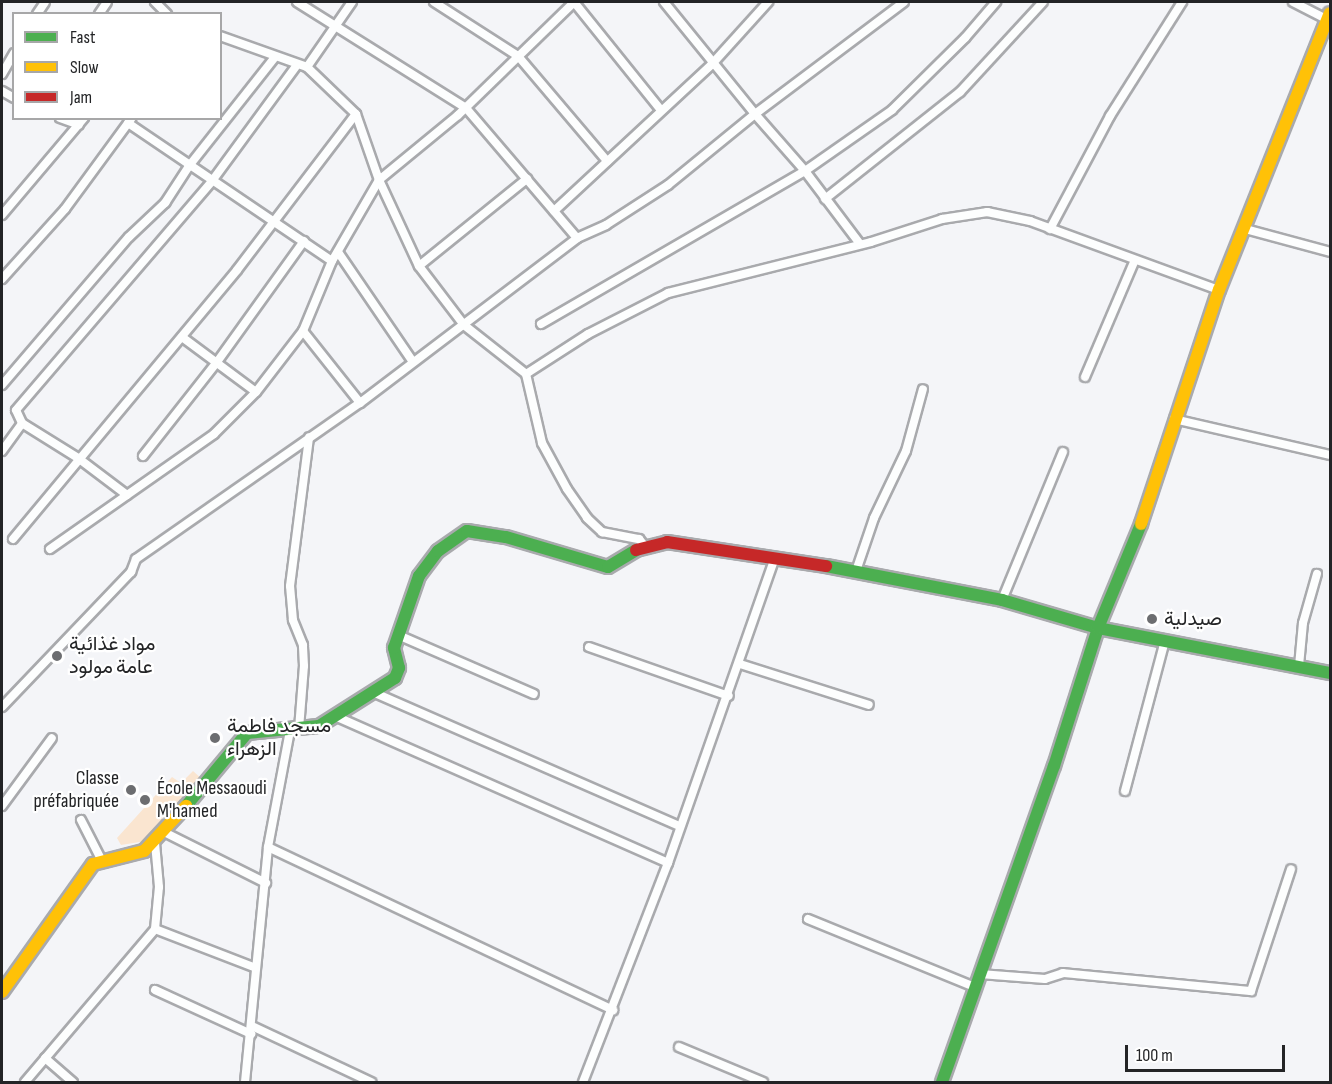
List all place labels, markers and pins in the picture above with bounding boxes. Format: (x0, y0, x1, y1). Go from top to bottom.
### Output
place label: صيدلية (1164, 607, 1222, 631)
marker: صيدلية (1145, 612, 1159, 626)
place label: مواد غذائية عامة مولود (69, 632, 155, 679)
marker: مواد غذائية عامة مولود (50, 649, 64, 663)
place label: مسجد فاطمة الزهراء (227, 714, 331, 761)
marker: مسجد فاطمة الزهراء (208, 731, 222, 745)
place label: Classe préfabriquée (33, 766, 119, 813)
place label: École Messaoudi M'hamed (157, 777, 267, 824)
marker: Classe préfabriquée (124, 783, 138, 797)
marker: École Messaoudi M'hamed (138, 793, 152, 807)

